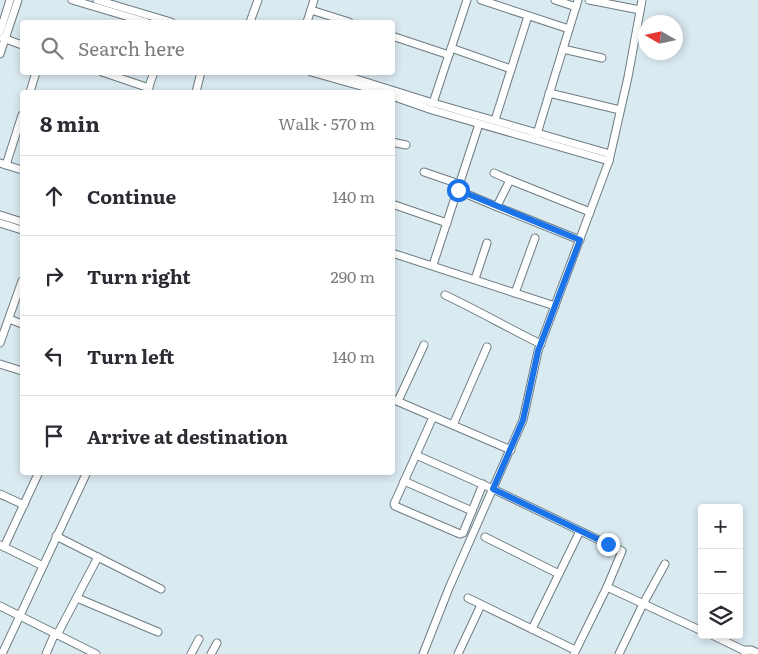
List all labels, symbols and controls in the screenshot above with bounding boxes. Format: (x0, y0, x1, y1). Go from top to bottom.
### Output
north arrow (638, 15, 683, 60)
search box (20, 20, 395, 75)
icon: search (38, 34, 66, 62)
text: Search here (78, 34, 185, 62)
text: 8 min (40, 107, 100, 138)
text: Walk · 570 m (278, 111, 375, 135)
route start (447, 179, 470, 202)
icon: ahead (40, 182, 68, 210)
text: Continue (87, 182, 176, 210)
text: 140 m (332, 184, 375, 208)
icon: right (40, 262, 68, 290)
text: Turn right (87, 262, 191, 290)
text: 290 m (331, 264, 375, 288)
icon: left (40, 342, 68, 370)
text: Turn left (87, 342, 174, 370)
text: 140 m (332, 344, 375, 368)
icon: arrive (40, 422, 68, 450)
text: Arrive at destination (87, 422, 288, 450)
map controls (698, 504, 743, 639)
button: + (698, 504, 743, 549)
route end (597, 533, 620, 556)
button: − (698, 549, 743, 594)
button: layers (698, 594, 743, 639)

